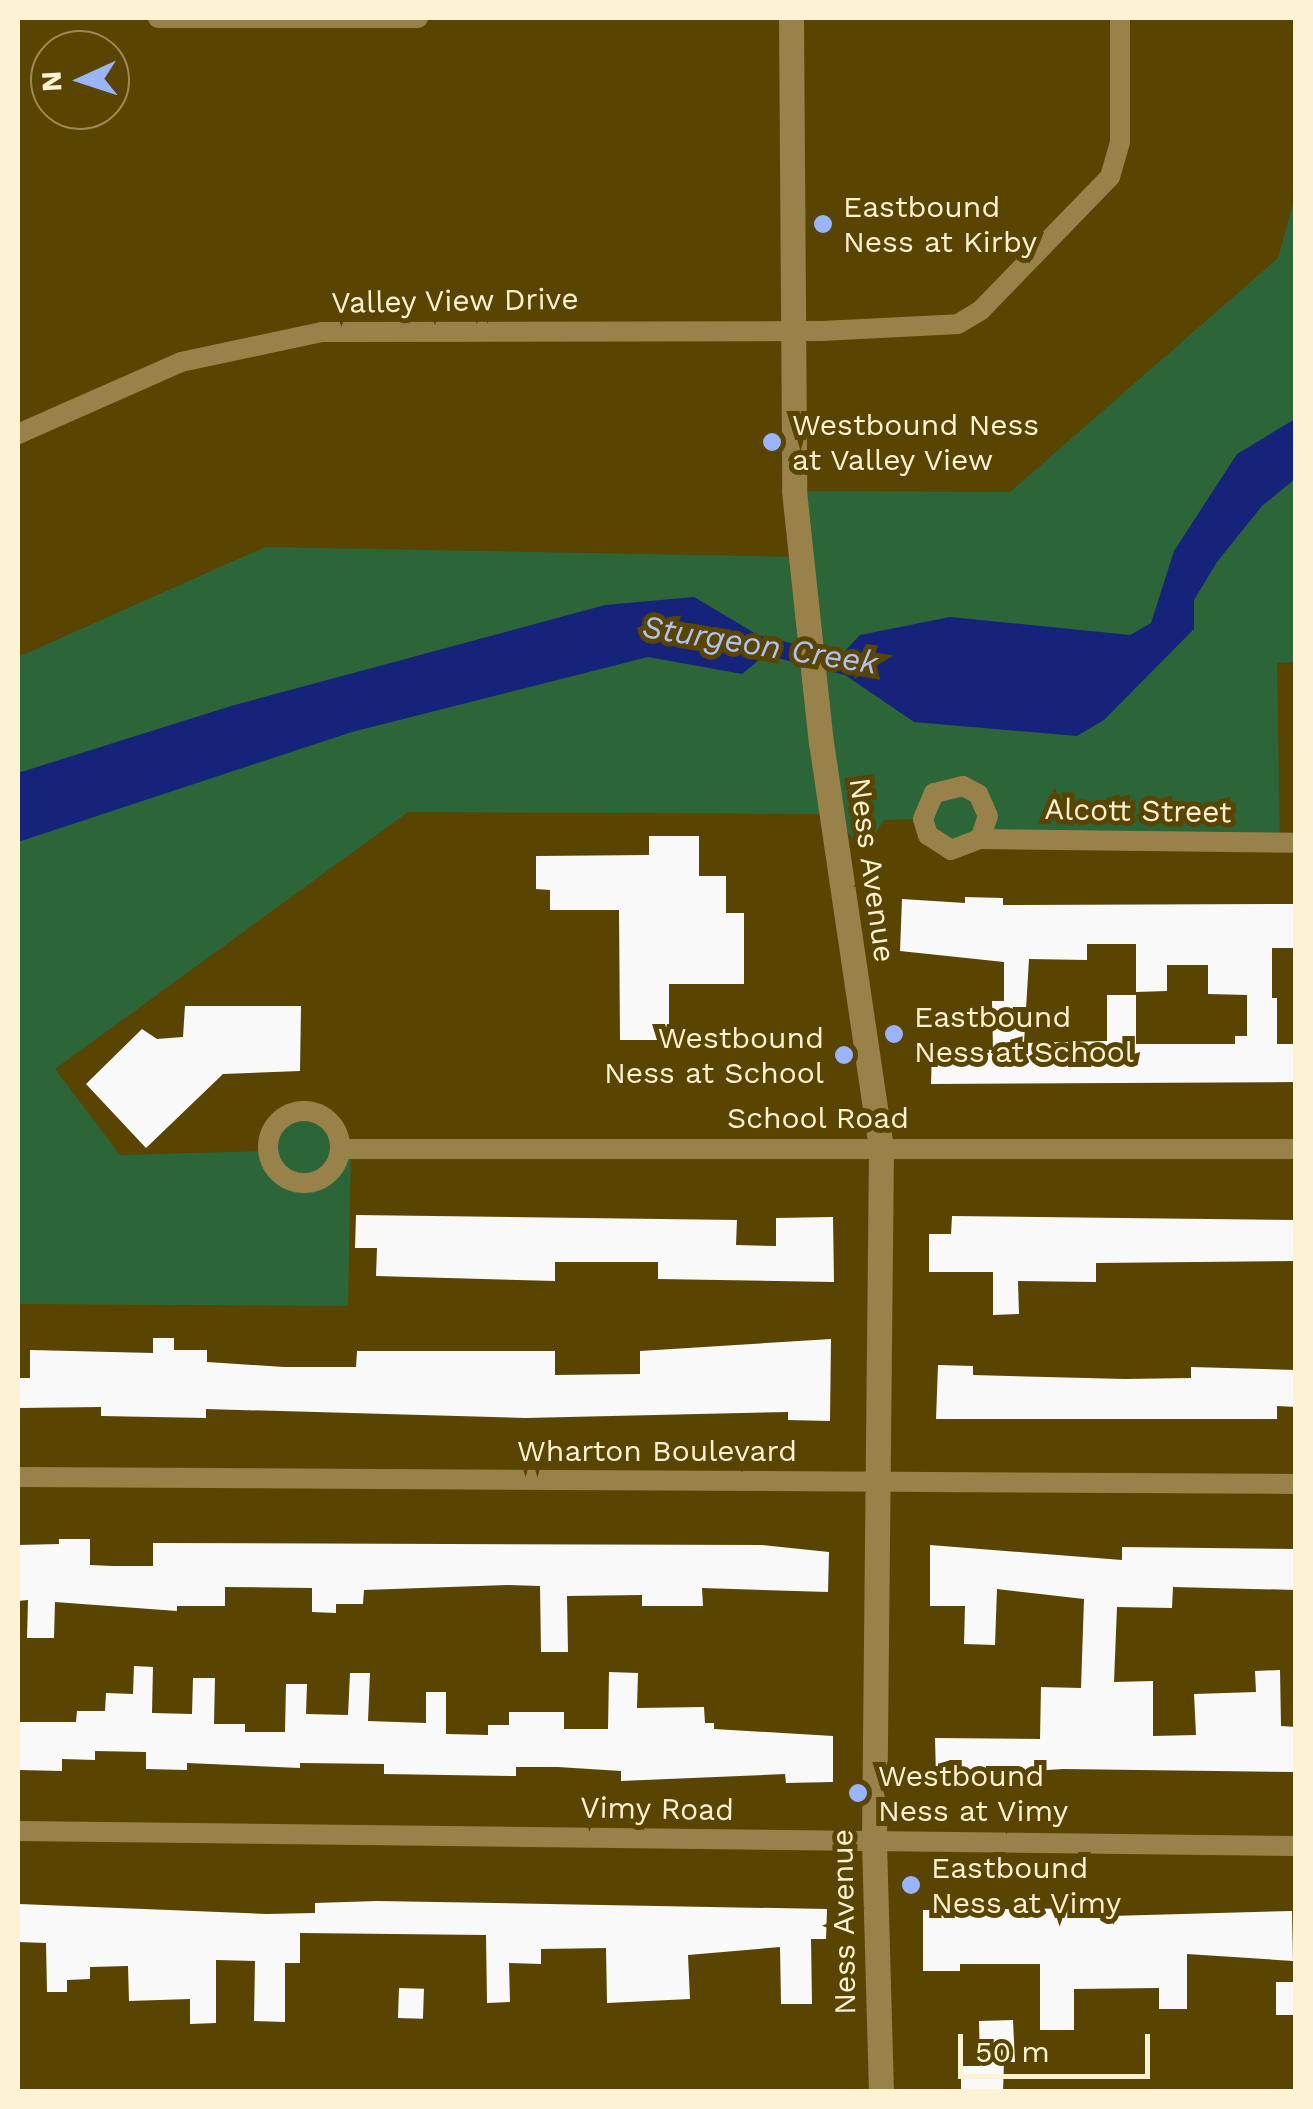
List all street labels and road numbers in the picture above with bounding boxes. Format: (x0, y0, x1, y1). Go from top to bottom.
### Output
street label: Valley View Drive (330, 281, 580, 321)
street label: Ness Avenue (841, 775, 903, 965)
street label: Alcott Street (1044, 791, 1232, 831)
street label: School Road (726, 1100, 910, 1136)
street label: Wharton Boulevard (517, 1433, 797, 1469)
street label: Vimy Road (579, 1790, 735, 1828)
street label: Ness Avenue (824, 1828, 864, 2016)

